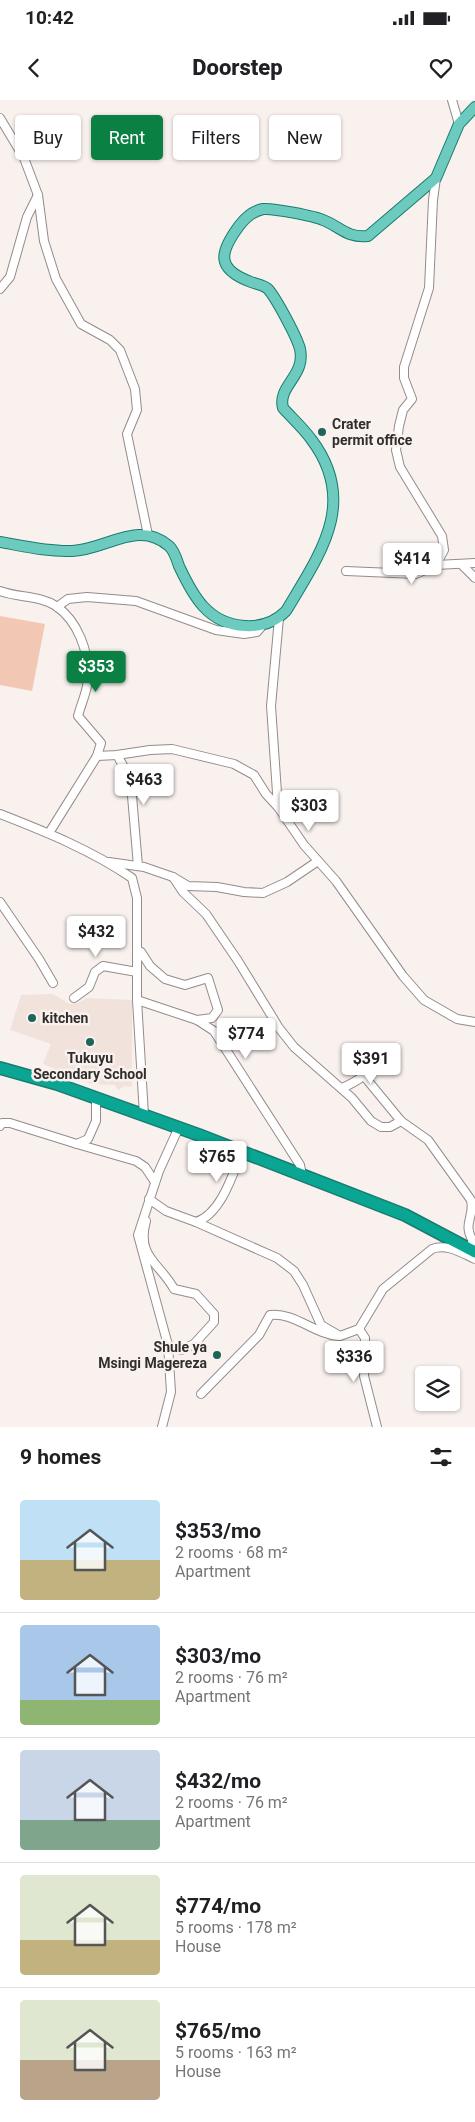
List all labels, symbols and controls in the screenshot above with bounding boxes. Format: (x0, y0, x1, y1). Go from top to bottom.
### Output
text: 10:42 (25, 6, 74, 29)
icon: back (20, 54, 48, 82)
icon: heart (427, 54, 455, 82)
text: Doorstep (192, 55, 283, 80)
chip: Buy (15, 115, 81, 160)
chip: Rent (91, 115, 163, 160)
chip: Filters (173, 115, 259, 160)
chip: New (269, 115, 341, 160)
place label: Crater permit office (332, 416, 413, 448)
marker: Crater permit office (316, 426, 328, 438)
pin: $414 (382, 542, 442, 585)
text: $414 (394, 549, 430, 568)
pin: $353 (66, 650, 126, 693)
text: $353 (78, 657, 114, 676)
pin: $463 (114, 764, 174, 806)
text: $463 (126, 770, 162, 789)
pin: $303 (279, 790, 339, 832)
text: $303 (291, 796, 327, 815)
pin: $432 (66, 916, 126, 958)
text: $432 (78, 922, 114, 941)
place label: kitchen (42, 1010, 89, 1026)
marker: kitchen (26, 1012, 38, 1024)
pin: $774 (216, 1018, 276, 1060)
text: $774 (228, 1024, 264, 1043)
marker: Tukuyu Secondary School (84, 1036, 96, 1048)
pin: $391 (341, 1042, 401, 1085)
text: $391 (353, 1049, 389, 1068)
place label: Tukuyu Secondary School (33, 1050, 147, 1082)
pin: $765 (187, 1140, 247, 1183)
text: $765 (199, 1147, 235, 1166)
place label: Shule ya Msingi Magereza (98, 1339, 208, 1371)
pin: $336 (324, 1340, 384, 1383)
text: $336 (336, 1347, 372, 1366)
marker: Shule ya Msingi Magereza (211, 1349, 223, 1361)
map controls (415, 1366, 460, 1411)
button: layers (415, 1366, 460, 1411)
icon: filters (427, 1443, 455, 1471)
text: 9 homes (20, 1445, 101, 1469)
text: $353/mo (175, 1519, 261, 1543)
icon: home (60, 1520, 120, 1580)
text: 2 rooms · 68 m² (175, 1543, 288, 1562)
text: Apartment (175, 1562, 251, 1581)
text: $303/mo (175, 1644, 261, 1668)
icon: home (60, 1645, 120, 1705)
text: 2 rooms · 76 m² (175, 1668, 288, 1687)
text: Apartment (175, 1687, 251, 1706)
text: $432/mo (175, 1769, 261, 1793)
icon: home (60, 1770, 120, 1830)
text: 2 rooms · 76 m² (175, 1793, 288, 1812)
text: Apartment (175, 1812, 251, 1831)
text: $774/mo (175, 1894, 261, 1918)
icon: home (60, 1895, 120, 1955)
text: 5 rooms · 178 m² (175, 1918, 297, 1937)
text: House (175, 1937, 221, 1956)
text: $765/mo (175, 2019, 261, 2043)
icon: home (60, 2020, 120, 2080)
text: 5 rooms · 163 m² (175, 2043, 297, 2062)
text: House (175, 2062, 221, 2081)

